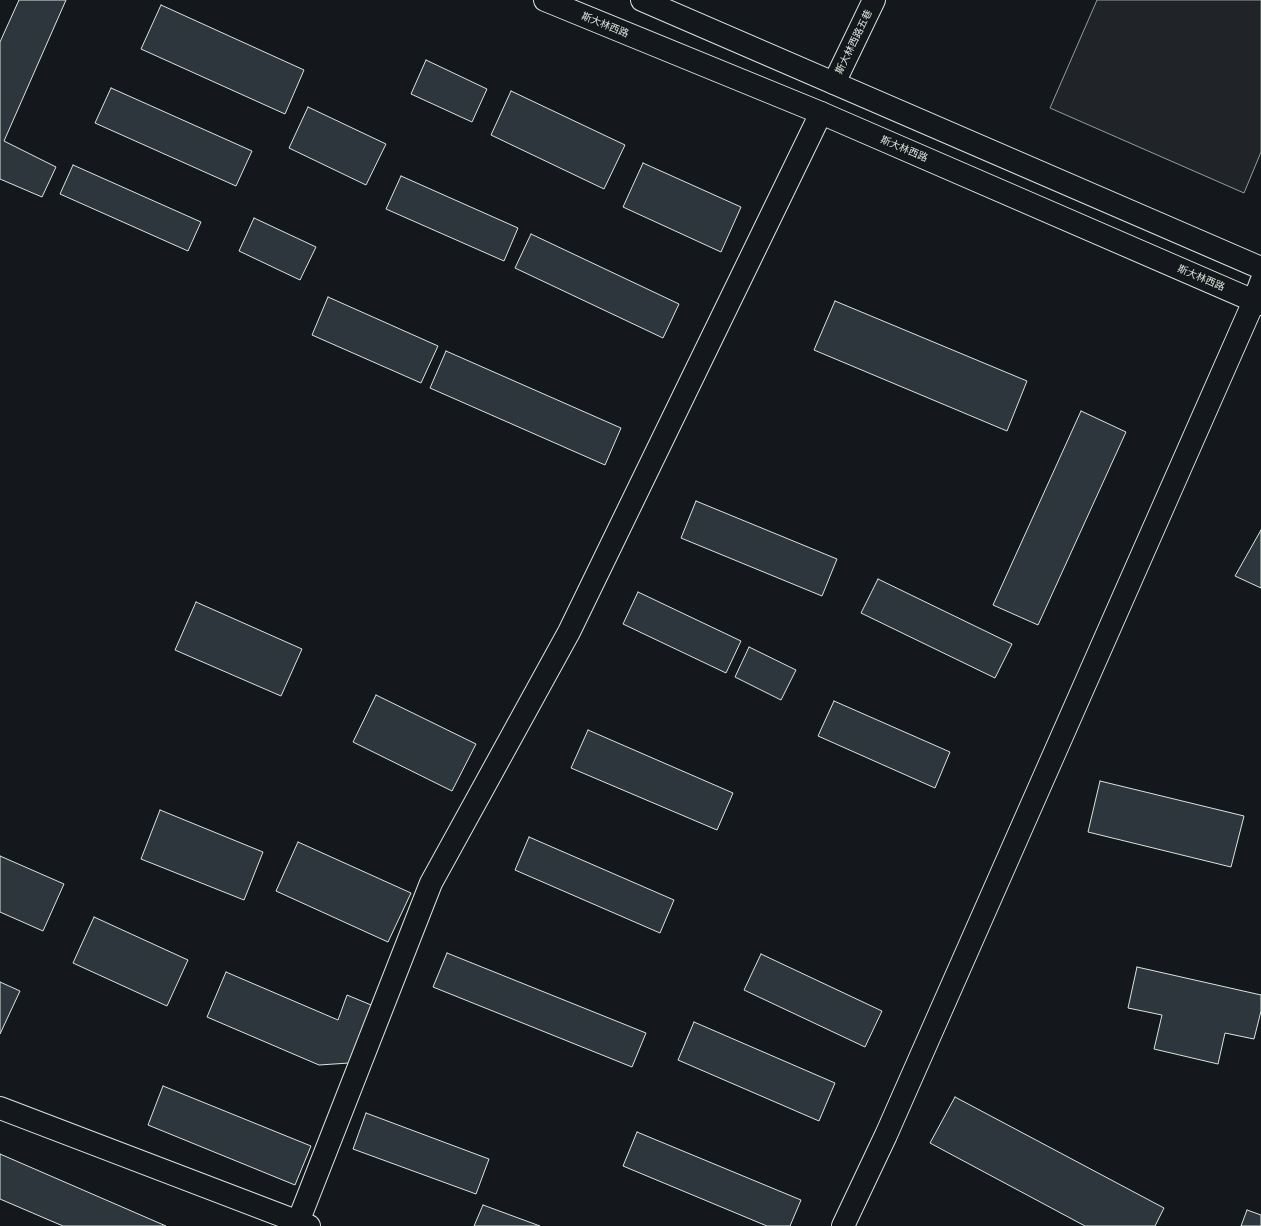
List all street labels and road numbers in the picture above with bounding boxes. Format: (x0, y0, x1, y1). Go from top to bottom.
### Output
street label: 斯大林西路五巷 (833, 8, 875, 76)
street label: 斯大林西路 (580, 10, 630, 40)
street label: 斯大林西路 (879, 134, 929, 164)
street label: 斯大林西路 (1176, 263, 1226, 293)

